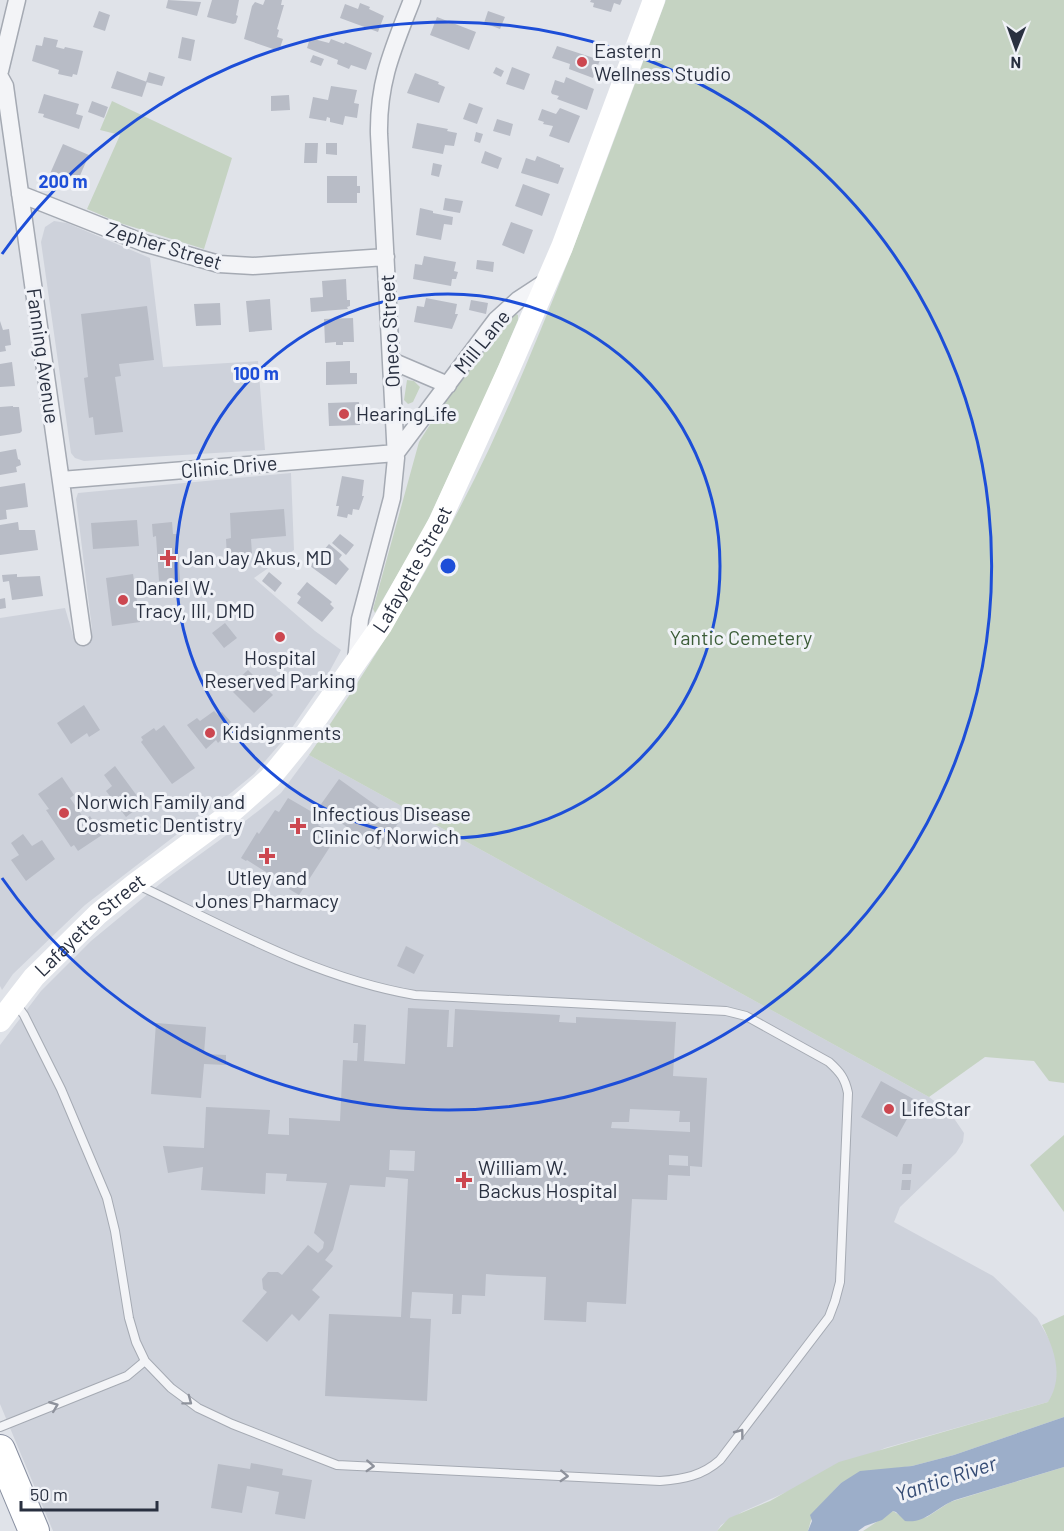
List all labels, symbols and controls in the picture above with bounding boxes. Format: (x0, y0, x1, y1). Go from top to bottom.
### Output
north arrow (986, 18, 1046, 78)
place label: Eastern Wellness Studio (594, 38, 731, 85)
text: N (1010, 54, 1021, 73)
marker: Eastern Wellness Studio (575, 55, 589, 69)
text: 200 m (38, 170, 88, 192)
street label: Zepher Street (103, 216, 225, 274)
street label: Oneco Street (374, 274, 404, 388)
street label: Fanning Avenue (23, 287, 65, 425)
street label: Mill Lane (448, 304, 514, 378)
text: 100 m (233, 362, 279, 384)
place label: HearingLife (356, 401, 457, 425)
marker: HearingLife (337, 407, 351, 421)
street label: Clinic Drive (180, 450, 278, 482)
street label: Lafayette Street (367, 502, 456, 637)
place label: Jan Jay Akus, MD (182, 545, 332, 569)
marker: Jan Jay Akus, MD (159, 549, 177, 567)
centre of rings (438, 556, 458, 576)
place label: Daniel W. Tracy, III, DMD (135, 575, 255, 622)
marker: Daniel W. Tracy, III, DMD (116, 593, 130, 607)
park label: Yantic Cemetery (670, 625, 812, 649)
marker: Hospital Reserved Parking (273, 630, 287, 644)
place label: Hospital Reserved Parking (204, 645, 356, 692)
place label: Kidsignments (222, 720, 341, 744)
marker: Kidsignments (203, 726, 217, 740)
place label: Norwich Family and Cosmetic Dentistry (76, 789, 245, 836)
place label: Infectious Disease Clinic of Norwich (312, 801, 471, 848)
marker: Norwich Family and Cosmetic Dentistry (57, 806, 71, 820)
marker: Infectious Disease Clinic of Norwich (289, 817, 307, 835)
marker: Utley and Jones Pharmacy (260, 849, 274, 863)
place label: Utley and Jones Pharmacy (195, 865, 339, 912)
street label: Lafayette Street (29, 868, 149, 981)
place label: LifeStar (901, 1096, 971, 1120)
marker: LifeStar (882, 1102, 896, 1116)
place label: William W. Backus Hospital (478, 1155, 617, 1202)
marker: William W. Backus Hospital (455, 1171, 473, 1189)
one-way arrow (182, 1394, 193, 1405)
one-way arrow (48, 1401, 59, 1413)
one-way arrow (733, 1429, 744, 1440)
water label: Yantic River (892, 1449, 1000, 1506)
one-way arrow (365, 1460, 374, 1473)
one-way arrow (560, 1470, 569, 1483)
scale bar (21, 1474, 158, 1512)
text: 50 m (30, 1483, 68, 1505)

